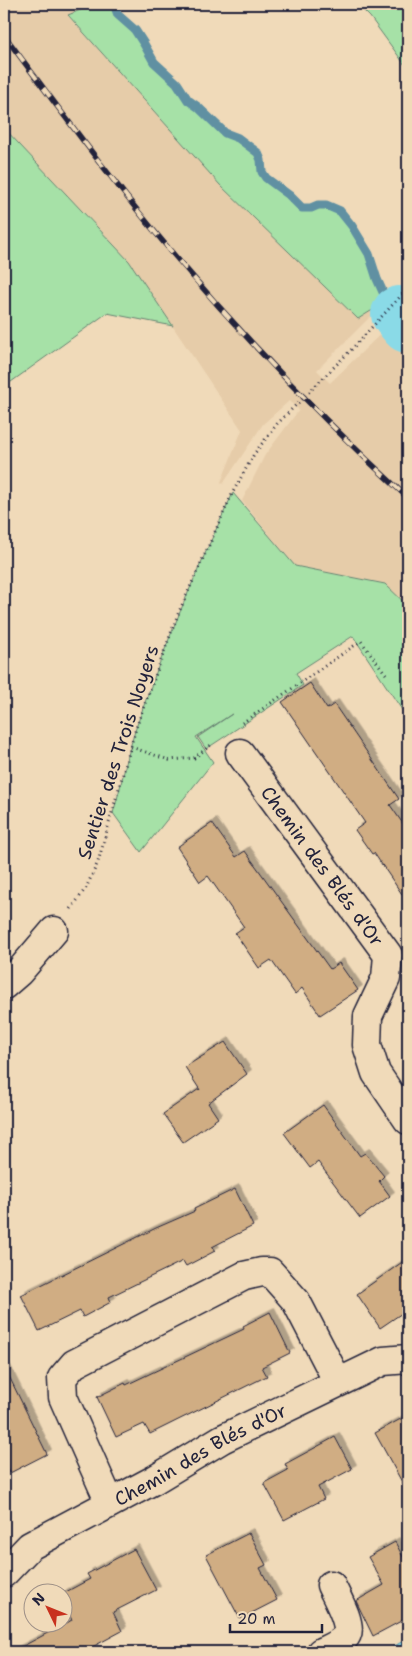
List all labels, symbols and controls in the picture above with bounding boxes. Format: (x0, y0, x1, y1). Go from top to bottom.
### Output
street label: Sentier des Trois Noyers (71, 642, 165, 862)
street label: Chemin des Blés d'Or (256, 781, 390, 951)
street label: Chemin des Blés d'Or (110, 1397, 291, 1511)
north arrow (22, 1584, 72, 1634)
text: N (28, 1589, 49, 1609)
scale bar (230, 1601, 322, 1633)
text: 20 m (237, 1609, 276, 1629)

